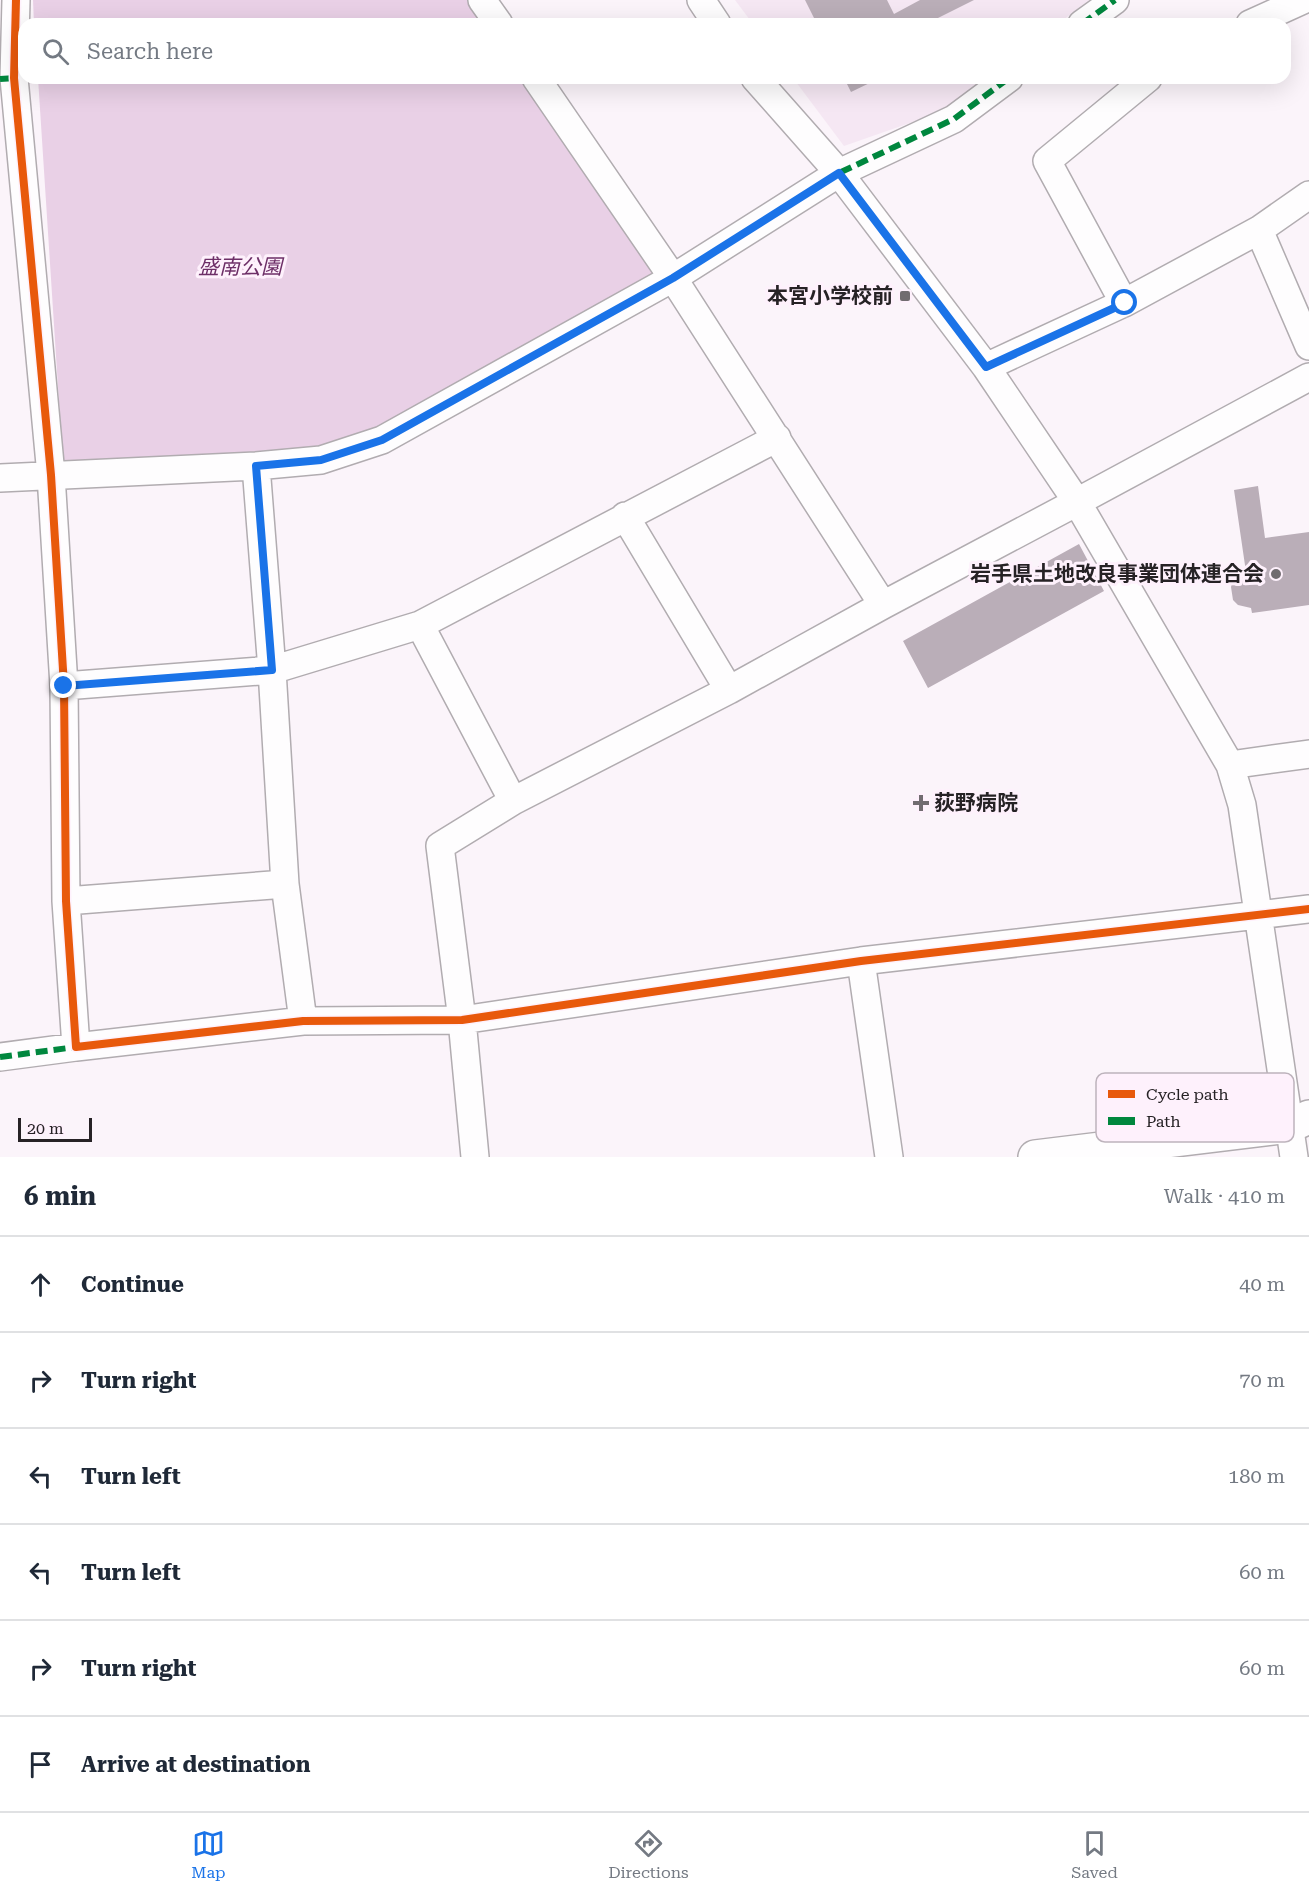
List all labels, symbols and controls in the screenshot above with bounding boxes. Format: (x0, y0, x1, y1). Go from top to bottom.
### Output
search box (18, 18, 1291, 84)
icon: search (39, 35, 72, 68)
text: Search here (87, 39, 213, 64)
park label: 盛南公園 (198, 255, 285, 279)
place label: 本宮小学校前 (767, 284, 893, 308)
marker: 本宮小学校前 (898, 289, 912, 303)
route start (1111, 289, 1137, 315)
place label: 岩手県土地改良事業団体連合会 (970, 562, 1264, 586)
marker: 岩手県土地改良事業団体連合会 (1269, 567, 1283, 581)
route end (50, 672, 76, 698)
place label: 荻野病院 (934, 791, 1018, 815)
marker: 荻野病院 (912, 794, 930, 812)
legend (1096, 1073, 1294, 1142)
text: Cycle path (1146, 1085, 1229, 1104)
text: Path (1146, 1112, 1181, 1131)
scale bar (18, 1115, 92, 1142)
text: 20 m (27, 1119, 64, 1138)
text: 6 min (24, 1181, 96, 1211)
text: Walk · 410 m (1164, 1184, 1285, 1208)
icon: ahead (24, 1268, 57, 1301)
text: Continue (81, 1272, 184, 1297)
text: 40 m (1239, 1272, 1285, 1296)
icon: right (24, 1364, 57, 1397)
text: Turn right (81, 1368, 196, 1393)
text: 70 m (1239, 1368, 1285, 1392)
icon: left (24, 1460, 57, 1493)
text: Turn left (81, 1464, 181, 1489)
text: 180 m (1228, 1464, 1285, 1488)
icon: left (24, 1556, 57, 1589)
text: Turn left (81, 1560, 181, 1585)
text: 60 m (1239, 1560, 1285, 1584)
icon: right (24, 1652, 57, 1685)
text: Turn right (81, 1656, 196, 1681)
text: 60 m (1239, 1656, 1285, 1680)
icon: arrive (24, 1748, 57, 1781)
text: Arrive at destination (81, 1752, 310, 1777)
tab: Map (191, 1827, 226, 1882)
tab: Directions (608, 1827, 689, 1882)
tab: Saved (1071, 1827, 1118, 1882)

